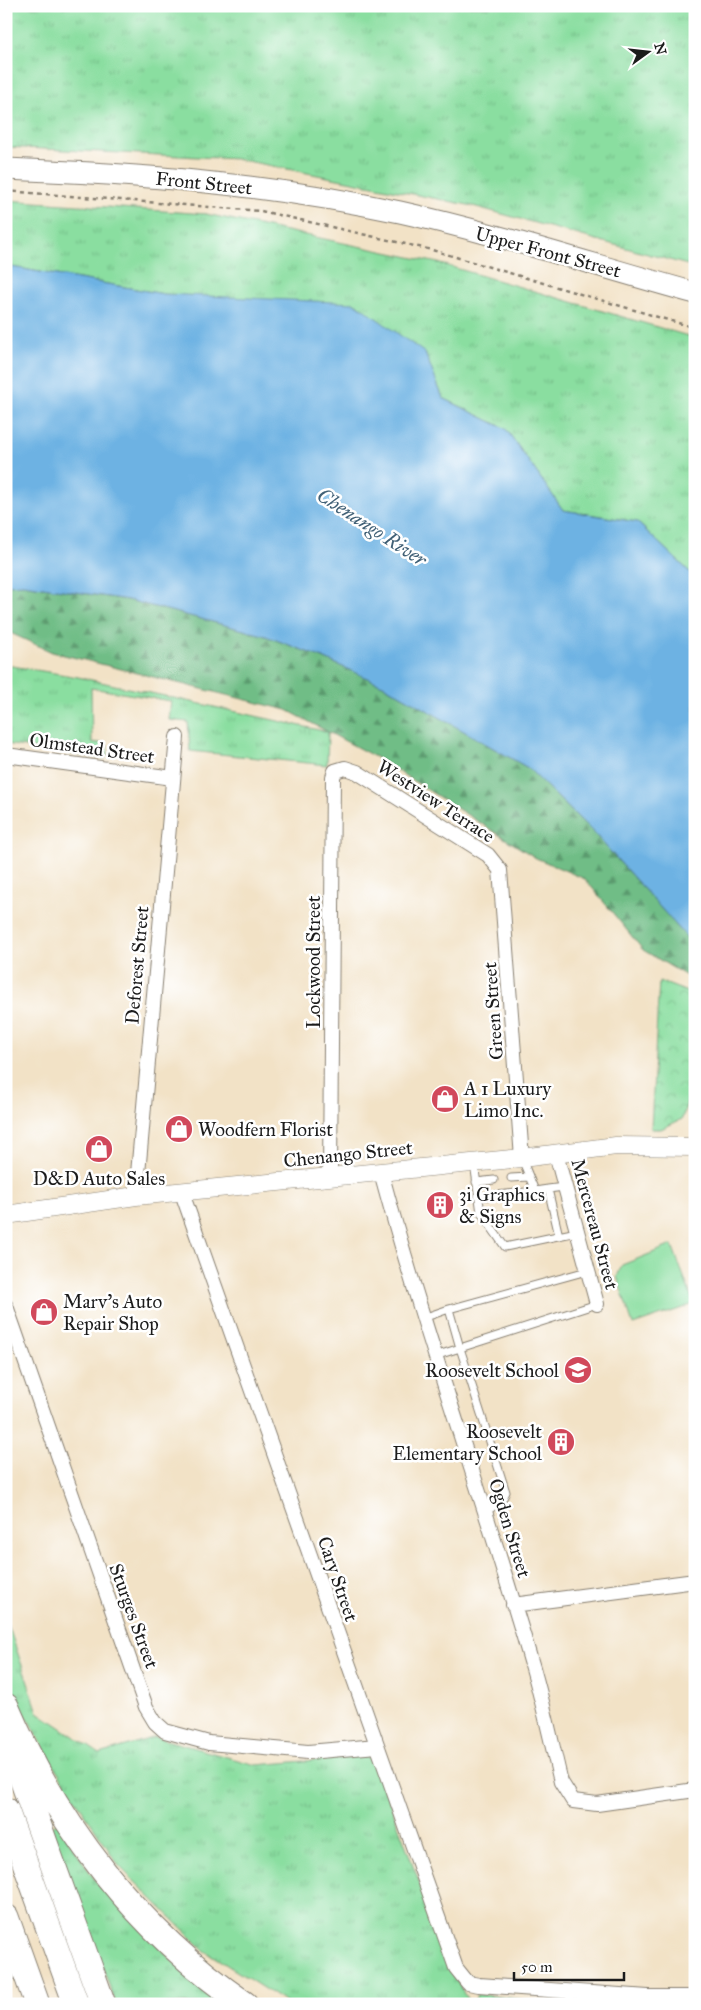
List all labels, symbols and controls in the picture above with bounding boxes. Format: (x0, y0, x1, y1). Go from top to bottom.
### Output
north arrow (624, 28, 674, 78)
text: N (650, 41, 670, 57)
street label: Front Street (155, 166, 254, 200)
street label: Upper Front Street (473, 222, 624, 283)
water label: Chenango River (313, 483, 433, 572)
street label: Olmstead Street (28, 728, 156, 768)
street label: Westview Terrace (373, 755, 499, 848)
street label: Lockwood Street (302, 895, 325, 1029)
street label: Deforest Street (120, 905, 154, 1025)
street label: Green Street (478, 961, 508, 1061)
place label: A 1 Luxury Limo Inc. (463, 1077, 552, 1122)
shop icon: A 1 Luxury Limo Inc. (430, 1084, 460, 1114)
shop icon: Woodfern Florist (164, 1114, 194, 1144)
place label: Woodfern Florist (198, 1118, 333, 1141)
shop icon: D&D Auto Sales (84, 1134, 114, 1164)
street label: Chenango Street (282, 1136, 414, 1173)
street label: Mercereau Street (566, 1156, 624, 1292)
place label: D&D Auto Sales (33, 1167, 165, 1190)
place label: 3i Graphics & Signs (459, 1183, 545, 1229)
building icon: 3i Graphics & Signs (425, 1190, 455, 1220)
place label: Marv's Auto Repair Shop (63, 1290, 163, 1335)
shop icon: Marv's Auto Repair Shop (29, 1297, 59, 1327)
school or university icon: Roosevelt School (563, 1355, 593, 1385)
place label: Roosevelt School (425, 1359, 560, 1382)
place label: Roosevelt Elementary School (393, 1420, 543, 1465)
building icon: Roosevelt Elementary School (546, 1427, 576, 1457)
street label: Ogden Street (483, 1476, 536, 1581)
street label: Cary Street (313, 1534, 363, 1625)
street label: Sturges Street (103, 1560, 164, 1672)
scale bar (514, 1950, 624, 1982)
text: 50 m (521, 1958, 553, 1976)

